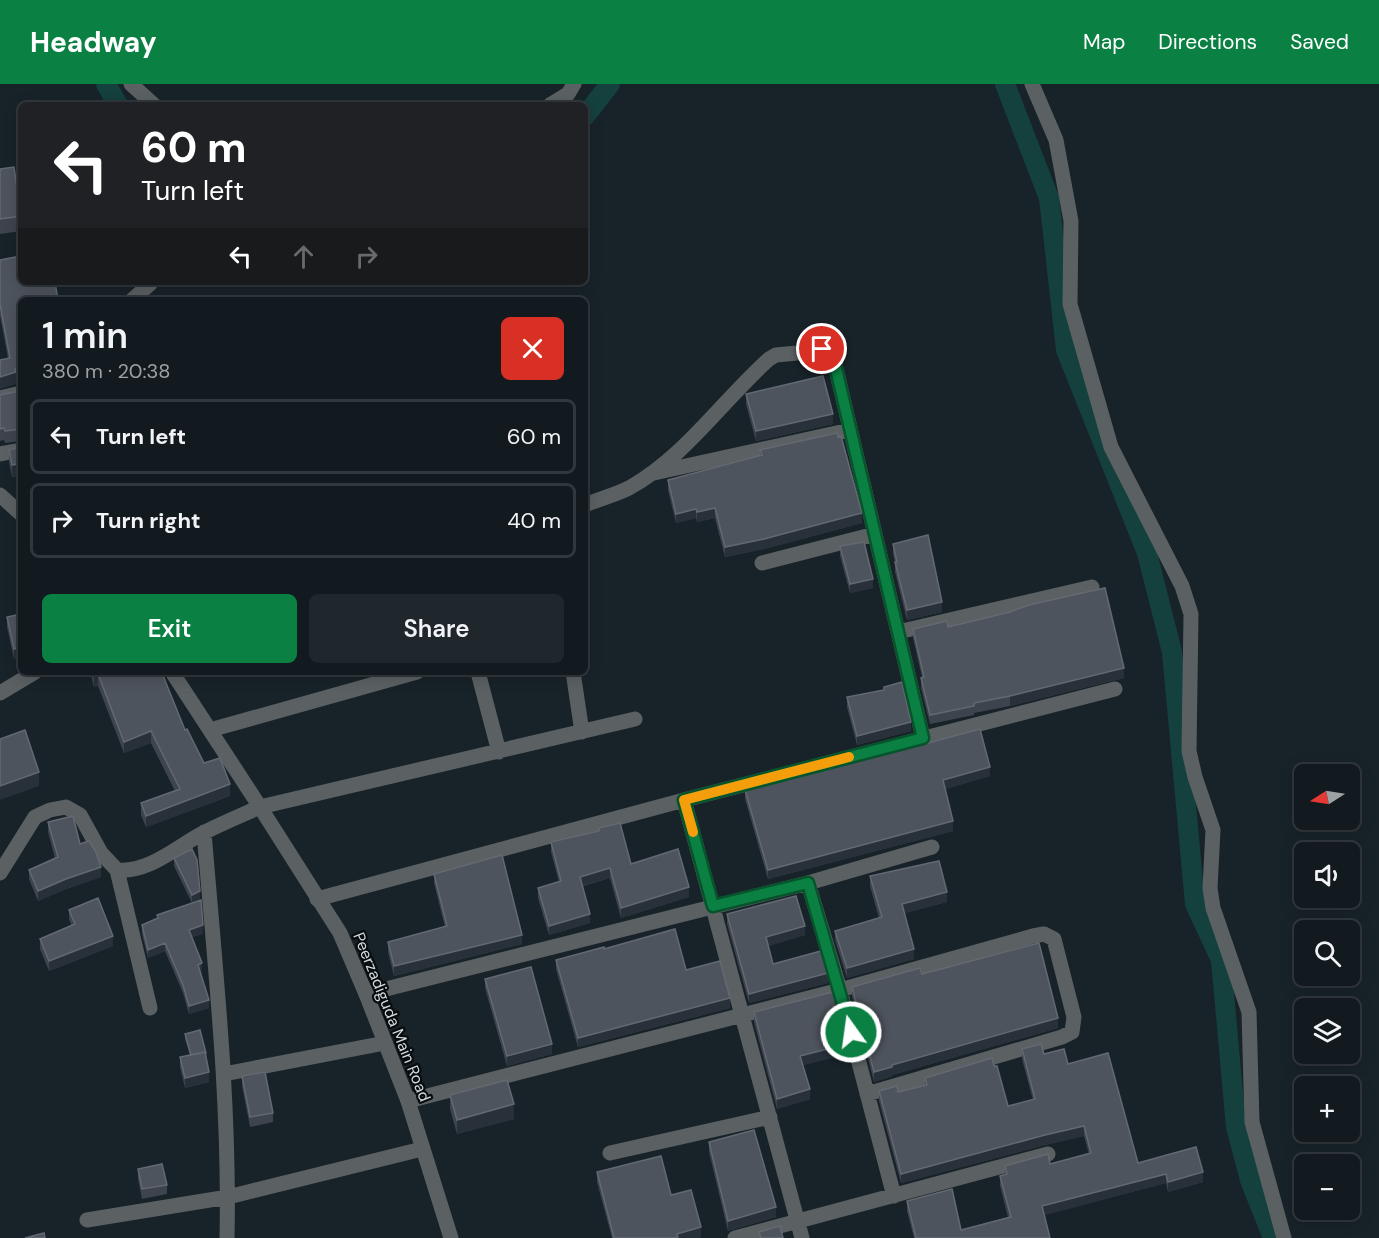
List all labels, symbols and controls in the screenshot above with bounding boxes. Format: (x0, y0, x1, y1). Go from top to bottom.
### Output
text: Headway (30, 24, 157, 61)
text: Map (1083, 28, 1125, 56)
text: Directions (1158, 28, 1257, 56)
text: Saved (1290, 28, 1349, 56)
text: 60 m (141, 120, 247, 175)
icon: left (42, 126, 120, 204)
text: Turn left (141, 173, 244, 208)
icon: left (224, 240, 257, 273)
icon: ahead (287, 240, 320, 273)
icon: right (350, 240, 383, 273)
text: 1 min (42, 312, 128, 359)
button: close (501, 317, 564, 380)
pin (796, 323, 847, 374)
icon: arrive (805, 332, 838, 365)
text: 380 m · 20:38 (42, 358, 170, 384)
icon: left (45, 420, 78, 453)
text: Turn left (96, 422, 186, 451)
text: 60 m (507, 422, 561, 451)
icon: right (45, 504, 78, 537)
text: Turn right (96, 506, 201, 535)
text: 40 m (507, 506, 561, 535)
button: Exit (42, 594, 297, 663)
button: Share (309, 594, 564, 663)
north arrow (1294, 764, 1360, 830)
map controls (1294, 764, 1360, 1220)
button: sound (1294, 842, 1360, 908)
button: search (1294, 920, 1360, 986)
street label: Peerzadiguda Main Road (348, 929, 436, 1105)
button: layers (1294, 998, 1360, 1064)
position arrow (819, 1000, 883, 1064)
button: + (1294, 1076, 1360, 1142)
button: − (1294, 1154, 1360, 1220)

